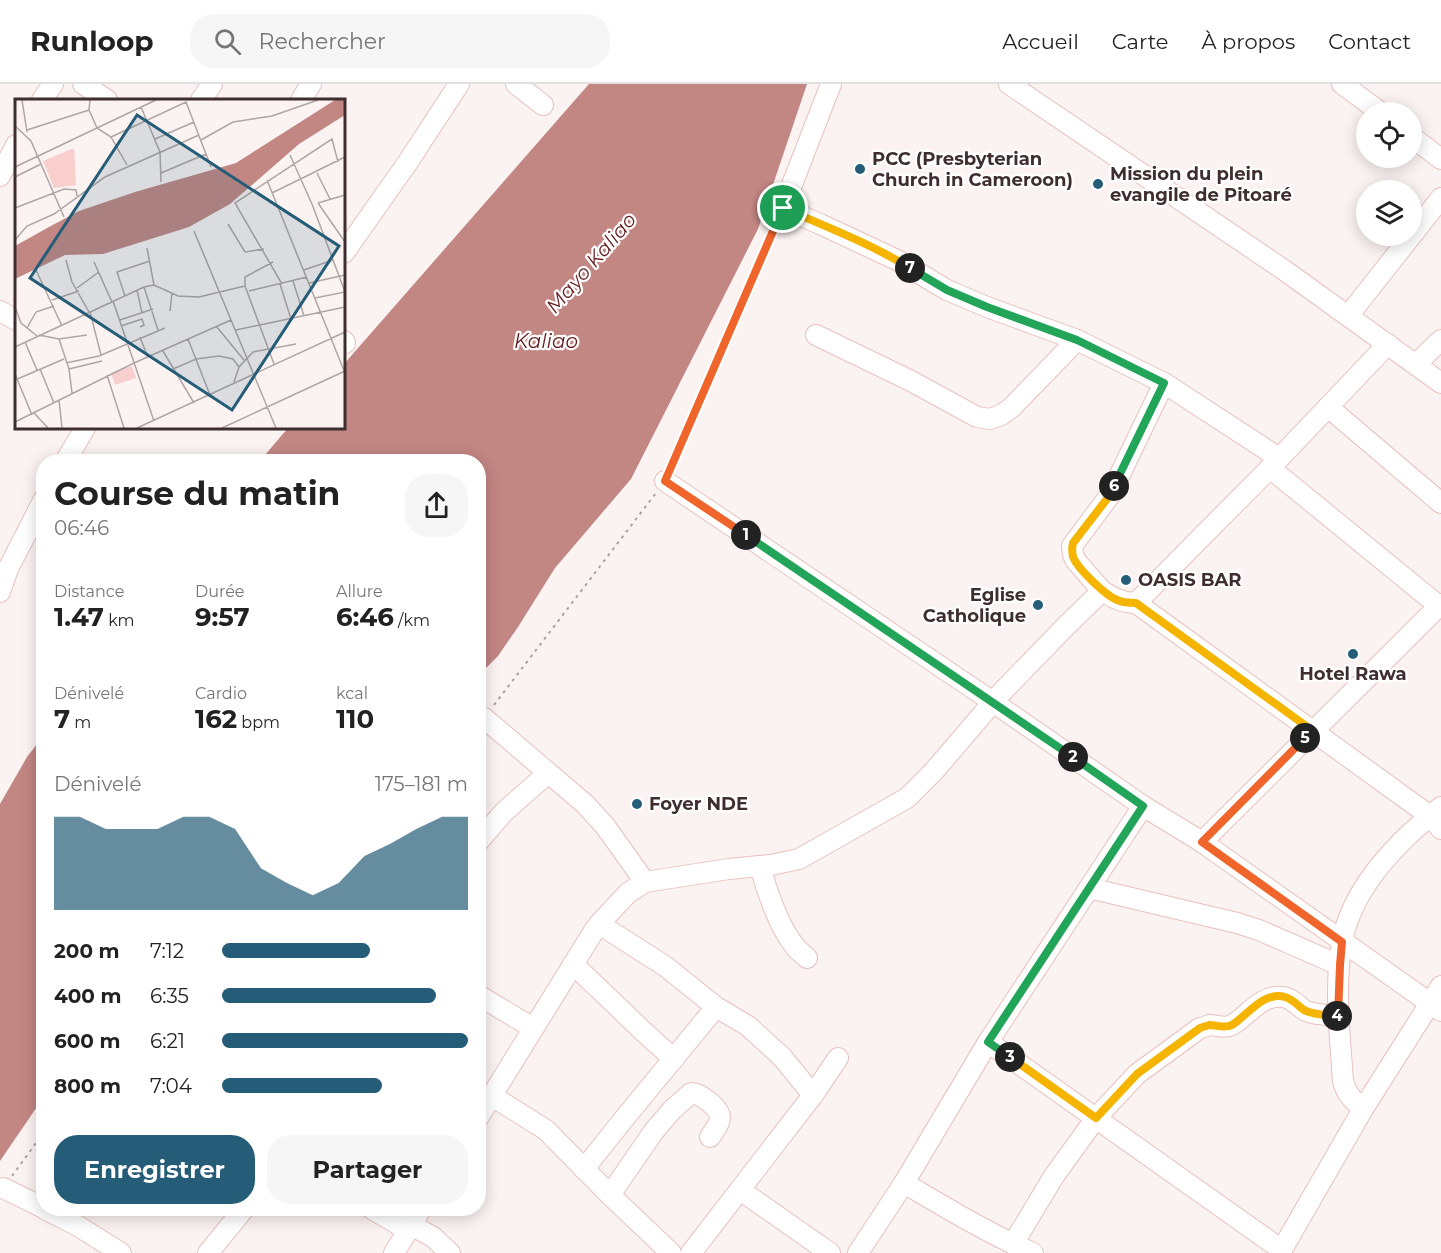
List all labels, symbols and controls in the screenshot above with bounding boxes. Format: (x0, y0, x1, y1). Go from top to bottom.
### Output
search box (190, 14, 610, 68)
text: Runloop (30, 24, 154, 58)
icon: search (211, 25, 244, 58)
text: Rechercher (259, 28, 386, 55)
text: Accueil (1002, 29, 1079, 54)
text: Carte (1112, 29, 1168, 54)
text: À propos (1201, 29, 1295, 54)
text: Contact (1328, 29, 1411, 54)
inset map (15, 99, 345, 429)
map controls (1356, 102, 1422, 246)
button: locate (1356, 102, 1422, 168)
place label: PCC (Presbyterian Church in Cameroon) (872, 148, 1073, 191)
marker: PCC (Presbyterian Church in Cameroon) (853, 162, 867, 176)
place label: Mission du plein evangile de Pitoaré (1110, 163, 1292, 206)
marker: Mission du plein evangile de Pitoaré (1091, 177, 1105, 191)
button: layers (1356, 180, 1422, 246)
pin (757, 182, 808, 233)
icon: arrive (766, 191, 799, 224)
water label: Mayo Kaliao (541, 208, 641, 318)
pin: 7 (895, 253, 925, 283)
text: 7 (905, 258, 915, 277)
water label: Kaliao (514, 329, 578, 353)
pin: 6 (1099, 471, 1129, 501)
text: Course du matin (54, 473, 340, 513)
button: share (405, 474, 468, 537)
text: 6 (1109, 476, 1119, 495)
text: 06:46 (54, 516, 109, 540)
pin: 1 (731, 520, 761, 550)
text: 1 (743, 525, 749, 544)
place label: OASIS BAR (1138, 569, 1242, 591)
marker: OASIS BAR (1119, 573, 1133, 587)
text: Distance (54, 582, 124, 601)
text: Durée (195, 582, 245, 601)
text: Allure (336, 582, 383, 601)
place label: Eglise Catholique (923, 584, 1026, 627)
marker: Eglise Catholique (1031, 598, 1045, 612)
text: 1.47 (54, 601, 104, 633)
text: 9:57 (195, 601, 250, 633)
text: 6:46 (336, 601, 394, 633)
text: km (104, 611, 135, 630)
text: /km (394, 611, 430, 630)
marker: Hotel Rawa (1346, 647, 1360, 661)
place label: Hotel Rawa (1299, 663, 1407, 685)
text: Dénivelé (54, 684, 124, 703)
text: Cardio (195, 684, 247, 703)
text: kcal (336, 684, 368, 703)
text: 7 (54, 703, 70, 735)
text: 162 (195, 703, 237, 735)
text: 110 (336, 703, 374, 735)
text: m (70, 713, 91, 732)
text: bpm (237, 713, 280, 732)
pin: 5 (1290, 723, 1320, 753)
text: 5 (1300, 728, 1310, 747)
pin: 2 (1058, 742, 1088, 772)
text: 2 (1068, 747, 1078, 766)
text: Dénivelé (54, 772, 142, 796)
text: 175–181 m (375, 772, 468, 796)
place label: Foyer NDE (649, 793, 748, 815)
marker: Foyer NDE (630, 797, 644, 811)
text: 200 m (54, 939, 120, 963)
text: 7:12 (150, 939, 184, 963)
text: 400 m (54, 984, 122, 1008)
text: 6:35 (150, 984, 189, 1008)
pin: 4 (1322, 1001, 1352, 1031)
text: 4 (1331, 1006, 1343, 1025)
text: 600 m (54, 1029, 121, 1053)
text: 6:21 (150, 1029, 185, 1053)
pin: 3 (995, 1042, 1025, 1072)
text: 3 (1005, 1047, 1015, 1066)
text: 800 m (54, 1074, 121, 1098)
text: 7:04 (150, 1074, 192, 1098)
button: Enregistrer (54, 1135, 255, 1204)
button: Partager (267, 1135, 468, 1204)

